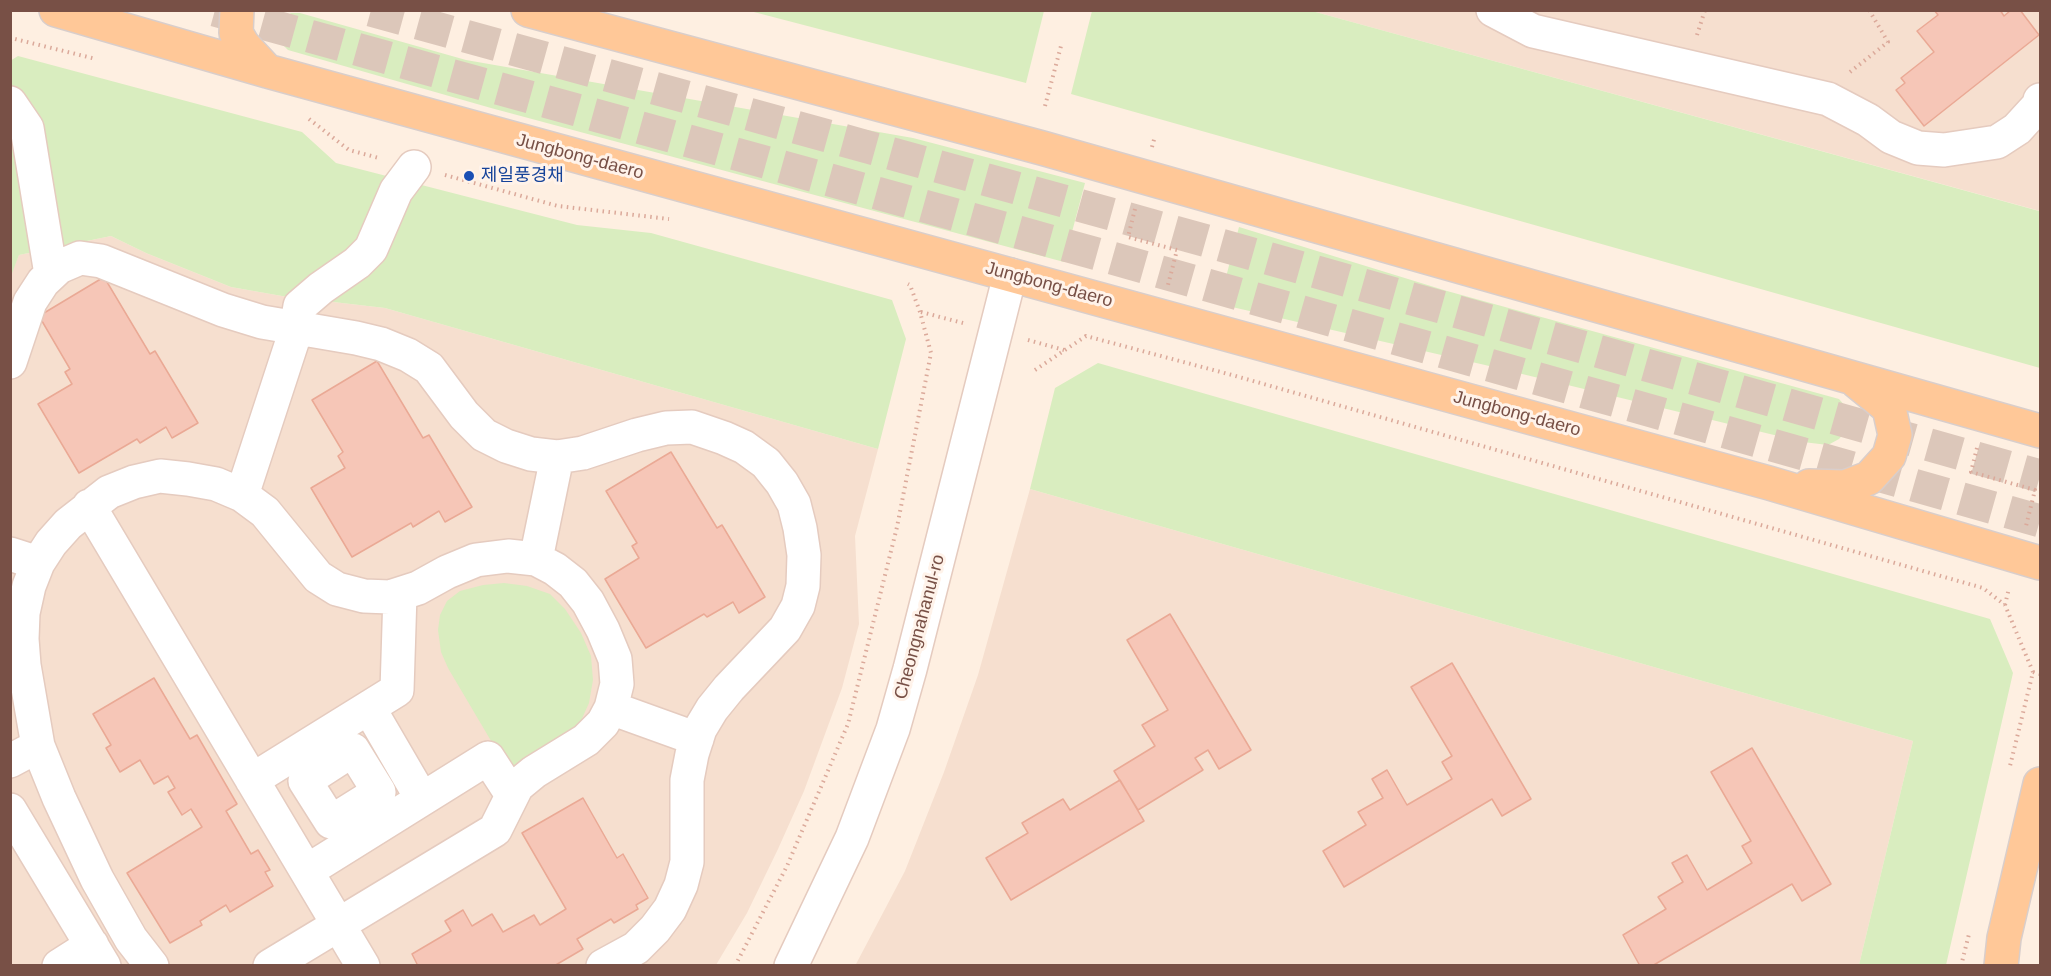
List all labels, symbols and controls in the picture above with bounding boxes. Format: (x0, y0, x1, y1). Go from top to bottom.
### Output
street label: Jungbong-daero (514, 130, 646, 184)
place label: 제일풍경채 (481, 165, 564, 187)
marker: 제일풍경채 (462, 169, 476, 183)
street label: Jungbong-daero (983, 258, 1115, 312)
street label: Jungbong-daero (1451, 387, 1583, 441)
street label: Cheongnahanul-ro (890, 552, 950, 702)

